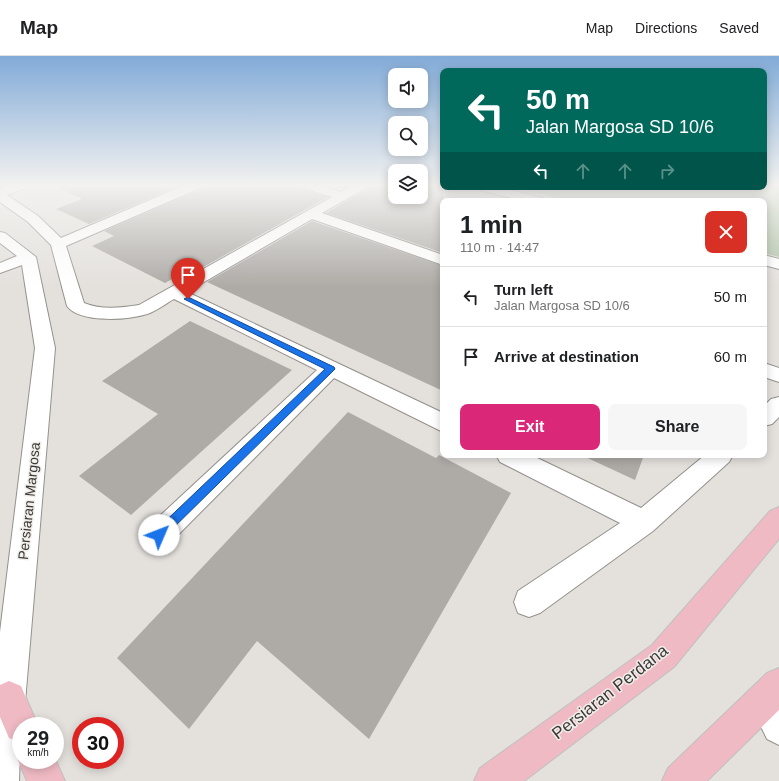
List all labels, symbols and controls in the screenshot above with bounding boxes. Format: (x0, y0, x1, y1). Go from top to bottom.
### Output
text: Map (20, 17, 58, 38)
text: Map (586, 20, 613, 36)
text: Directions (635, 20, 697, 36)
text: Saved (719, 20, 759, 36)
map controls (388, 68, 428, 204)
button: sound (388, 68, 428, 108)
icon: left (460, 84, 512, 136)
text: 50 m (526, 84, 590, 115)
button: search (388, 116, 428, 156)
text: Jalan Margosa SD 10/6 (526, 117, 714, 137)
icon: left (530, 160, 552, 182)
icon: ahead (572, 160, 594, 182)
icon: ahead (614, 160, 636, 182)
icon: right (656, 160, 678, 182)
button: layers (388, 164, 428, 204)
text: 1 min (460, 211, 523, 238)
button: close (705, 211, 747, 253)
text: 110 m · 14:47 (460, 240, 539, 255)
pin (171, 258, 205, 299)
icon: arrive (177, 264, 199, 286)
text: Turn left (494, 281, 553, 298)
icon: left (460, 286, 482, 308)
text: 50 m (714, 288, 747, 305)
text: Jalan Margosa SD 10/6 (494, 298, 630, 313)
icon: arrive (460, 346, 482, 368)
text: Arrive at destination (494, 348, 639, 365)
text: 60 m (714, 348, 747, 365)
button: Exit (460, 404, 600, 450)
button: Share (608, 404, 747, 450)
street label: Persiaran Margosa (15, 441, 43, 561)
position arrow (138, 514, 180, 556)
street label: Persiaran Perdana (548, 641, 672, 743)
speed limit sign: 30 (72, 717, 124, 769)
text: 29 (27, 727, 49, 749)
text: km/h (27, 747, 49, 758)

